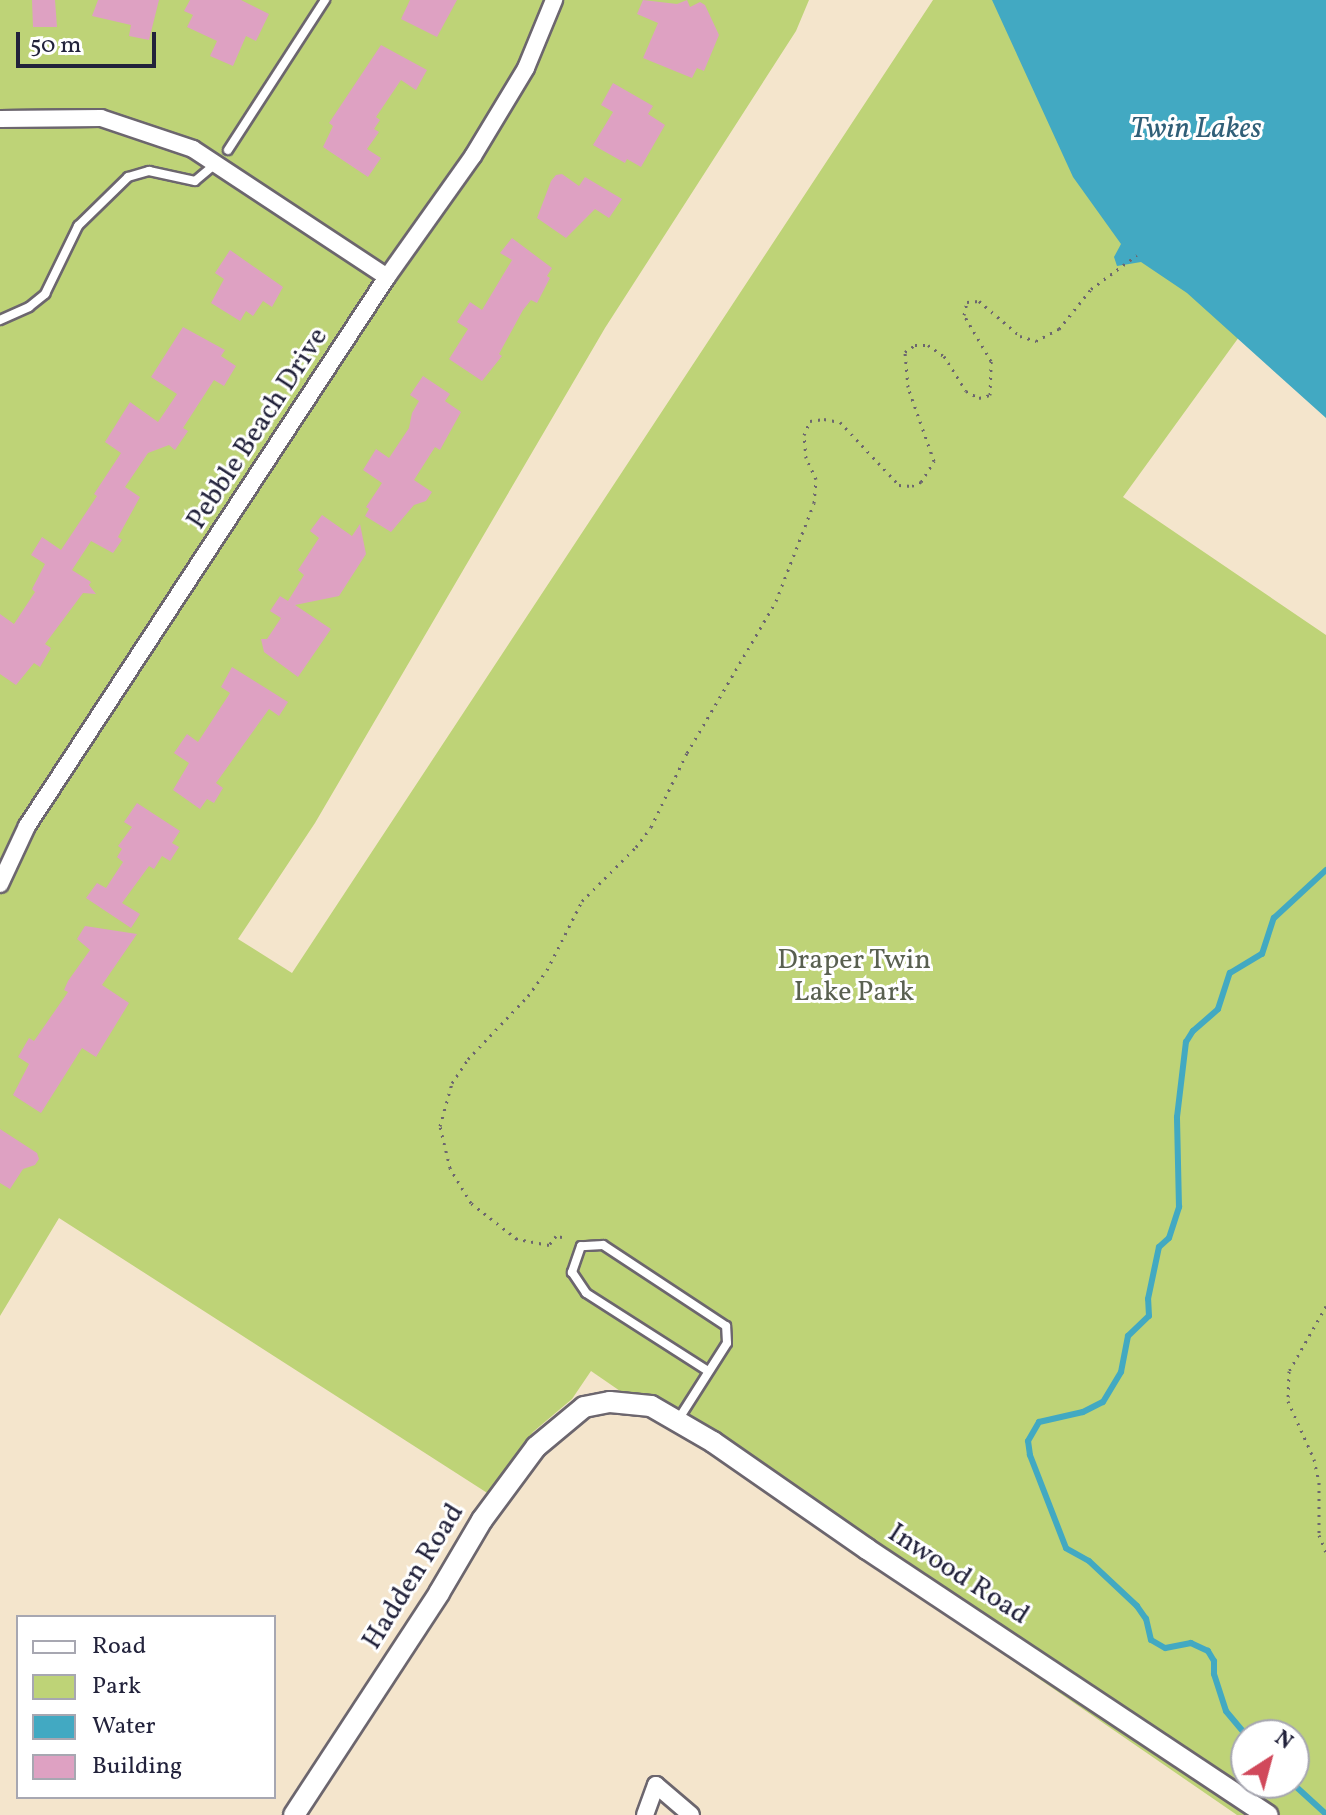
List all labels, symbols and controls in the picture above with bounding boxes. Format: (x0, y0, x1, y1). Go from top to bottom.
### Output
scale bar (20, 16, 160, 66)
text: 50 m (30, 29, 82, 63)
water label: Twin Lakes (1130, 111, 1262, 147)
street label: Pebble Beach Drive (180, 322, 336, 536)
park label: Draper Twin Lake Park (777, 944, 931, 1010)
street label: Hadden Road (356, 1498, 472, 1656)
street label: Inwood Road (881, 1517, 1035, 1633)
legend (16, 1615, 276, 1799)
text: Road (92, 1630, 146, 1664)
text: Park (92, 1670, 141, 1704)
text: Water (92, 1710, 156, 1744)
north arrow (1230, 1719, 1310, 1799)
text: N (1268, 1724, 1299, 1758)
text: Building (92, 1750, 182, 1784)

